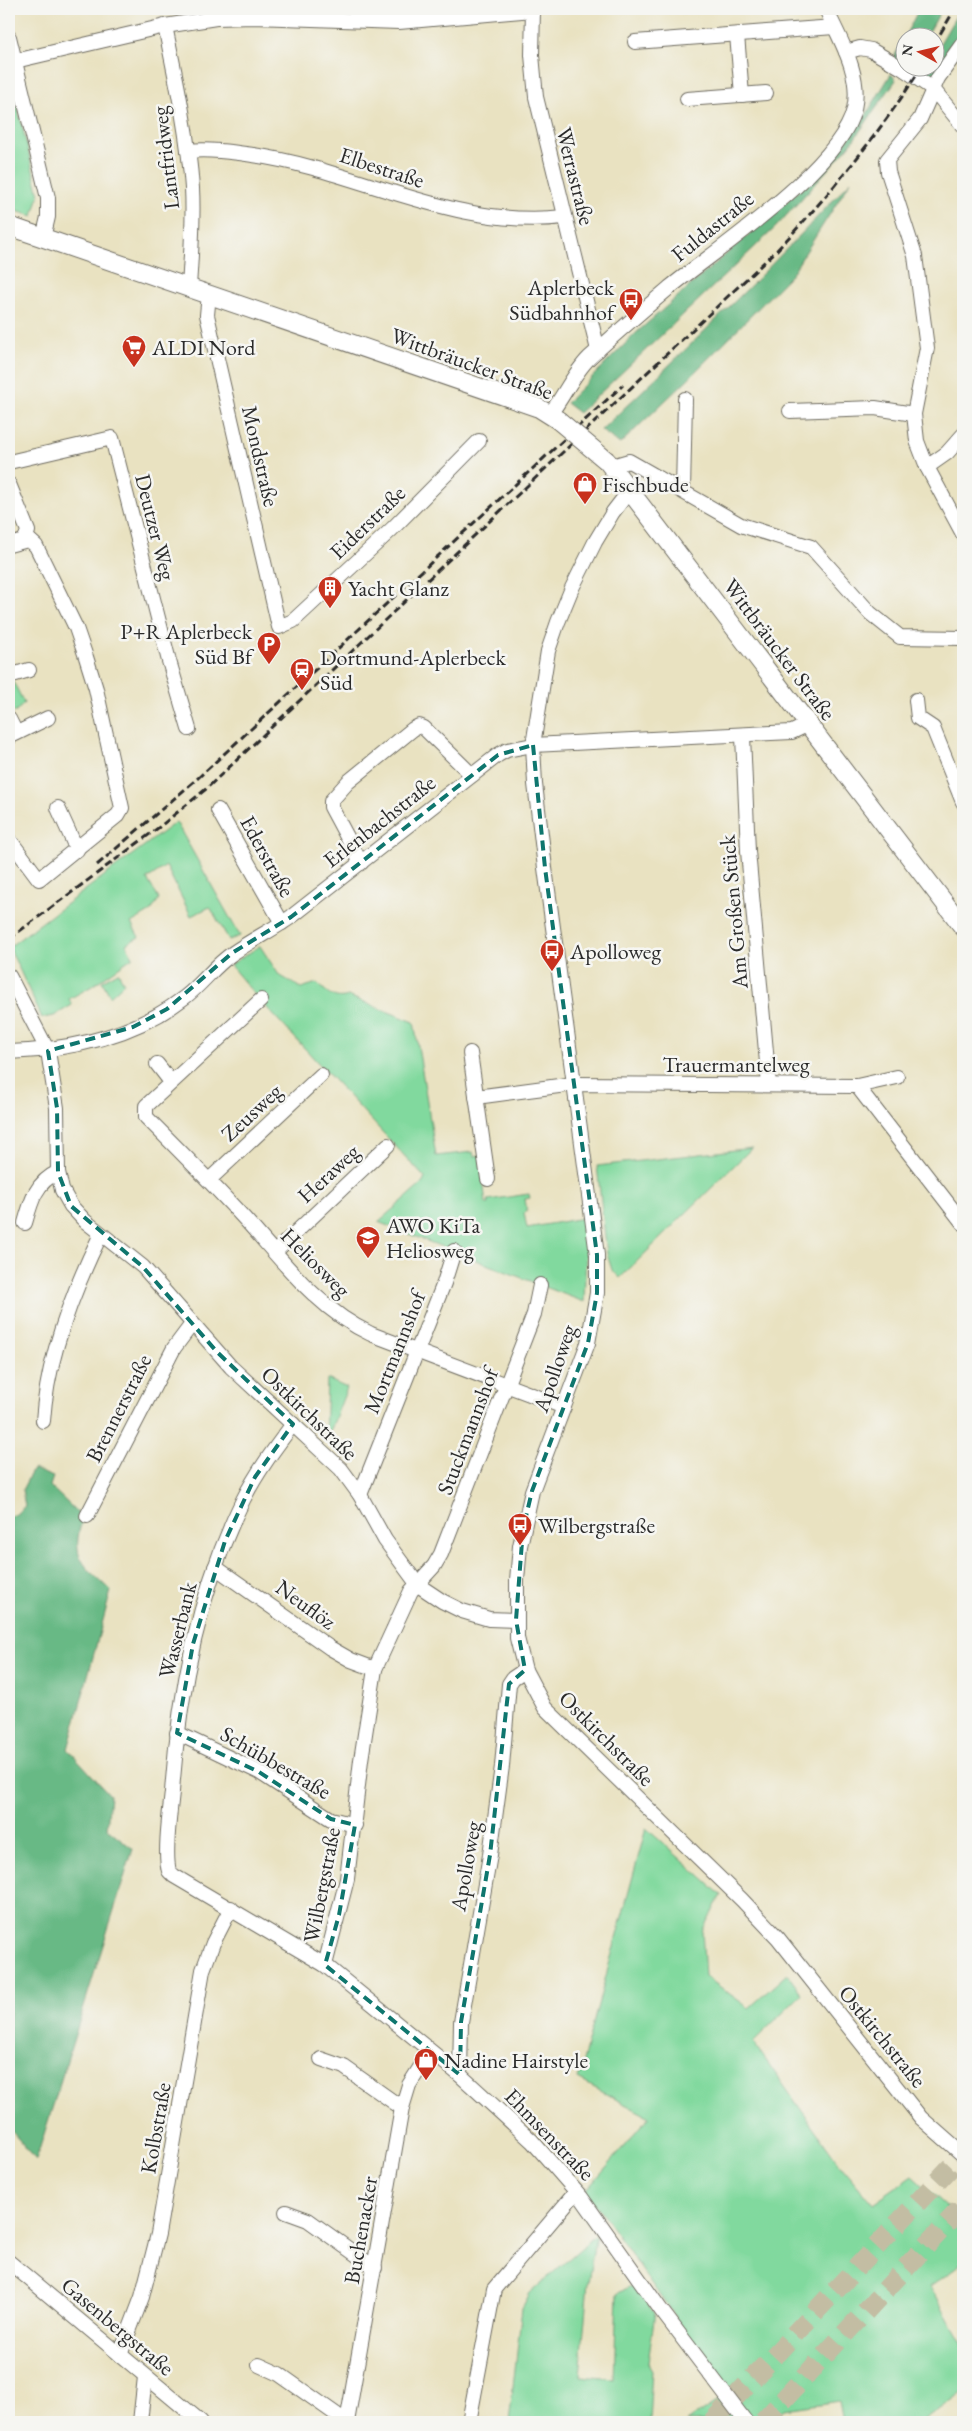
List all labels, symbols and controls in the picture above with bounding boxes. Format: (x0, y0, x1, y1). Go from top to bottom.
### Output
north arrow (894, 28, 944, 78)
text: N (897, 43, 917, 57)
street label: Lantfridweg (145, 104, 186, 211)
street label: Werrastraße (549, 124, 602, 228)
street label: Elbestraße (336, 140, 428, 195)
street label: Fuldastraße (665, 184, 760, 268)
place label: Aplerbeck Südbahnhof (509, 273, 617, 327)
bus stop icon: Aplerbeck Südbahnhof (618, 287, 644, 321)
street label: Wittbräucker Straße (387, 321, 557, 406)
place label: ALDI Nord (151, 333, 256, 362)
supermarket icon: ALDI Nord (121, 334, 147, 368)
street label: Mondstraße (235, 403, 286, 510)
place label: Fischbude (602, 470, 689, 499)
street label: Deutzer Weg (128, 471, 183, 584)
shop icon: Fischbude (572, 471, 598, 505)
street label: Eiderstraße (323, 479, 412, 566)
street label: Wittbräucker Straße (717, 572, 843, 726)
place label: Yacht Glanz (348, 574, 450, 603)
building icon: Yacht Glanz (317, 575, 343, 609)
place label: P+R Aplerbeck Süd Bf (120, 617, 255, 671)
parking icon: P+R Aplerbeck Süd Bf (256, 631, 282, 665)
place label: Dortmund-Aplerbeck Süd (320, 643, 506, 697)
station icon: Dortmund-Aplerbeck Süd (289, 657, 315, 691)
street label: Erlenbachstraße (317, 768, 442, 874)
street label: Ederstraße (233, 810, 302, 902)
street label: Am Großen Stück (712, 833, 755, 991)
place label: Apolloweg (569, 937, 661, 966)
bus stop icon: Apolloweg (539, 938, 565, 972)
street label: Trauermantelweg (662, 1050, 810, 1079)
street label: Zeusweg (215, 1077, 288, 1148)
street label: Heraweg (291, 1137, 366, 1209)
place label: AWO KiTa Heliosweg (385, 1211, 481, 1265)
street label: Heliosweg (274, 1221, 357, 1304)
school or university icon: AWO KiTa Heliosweg (355, 1225, 381, 1259)
street label: Mortmannshof (357, 1284, 433, 1418)
street label: Apolloweg (526, 1320, 583, 1417)
street label: Brennerstraße (79, 1349, 158, 1467)
street label: Ostkirchstraße (255, 1360, 365, 1467)
street label: Stuckmannshof (430, 1361, 506, 1499)
place label: Wilbergstraße (538, 1511, 655, 1540)
bus stop icon: Wilbergstraße (507, 1512, 533, 1546)
street label: Neuflöz (270, 1573, 342, 1636)
street label: Wasserbank (152, 1578, 204, 1681)
street label: Ostkirchstraße (553, 1684, 661, 1793)
street label: Schübbestraße (215, 1719, 337, 1806)
street label: Apolloweg (443, 1818, 488, 1914)
street label: Wilbergstraße (296, 1824, 347, 1945)
street label: Ostkirchstraße (832, 1979, 933, 2094)
place label: Nadine Hairstyle (444, 2046, 589, 2075)
shop icon: Nadine Hairstyle (413, 2047, 439, 2081)
street label: Kolbstraße (133, 2080, 178, 2176)
street label: Ehmsenstraße (498, 2082, 601, 2187)
street label: Buchenacker (337, 2173, 384, 2286)
street label: Gasenbergstraße (55, 2271, 180, 2382)

